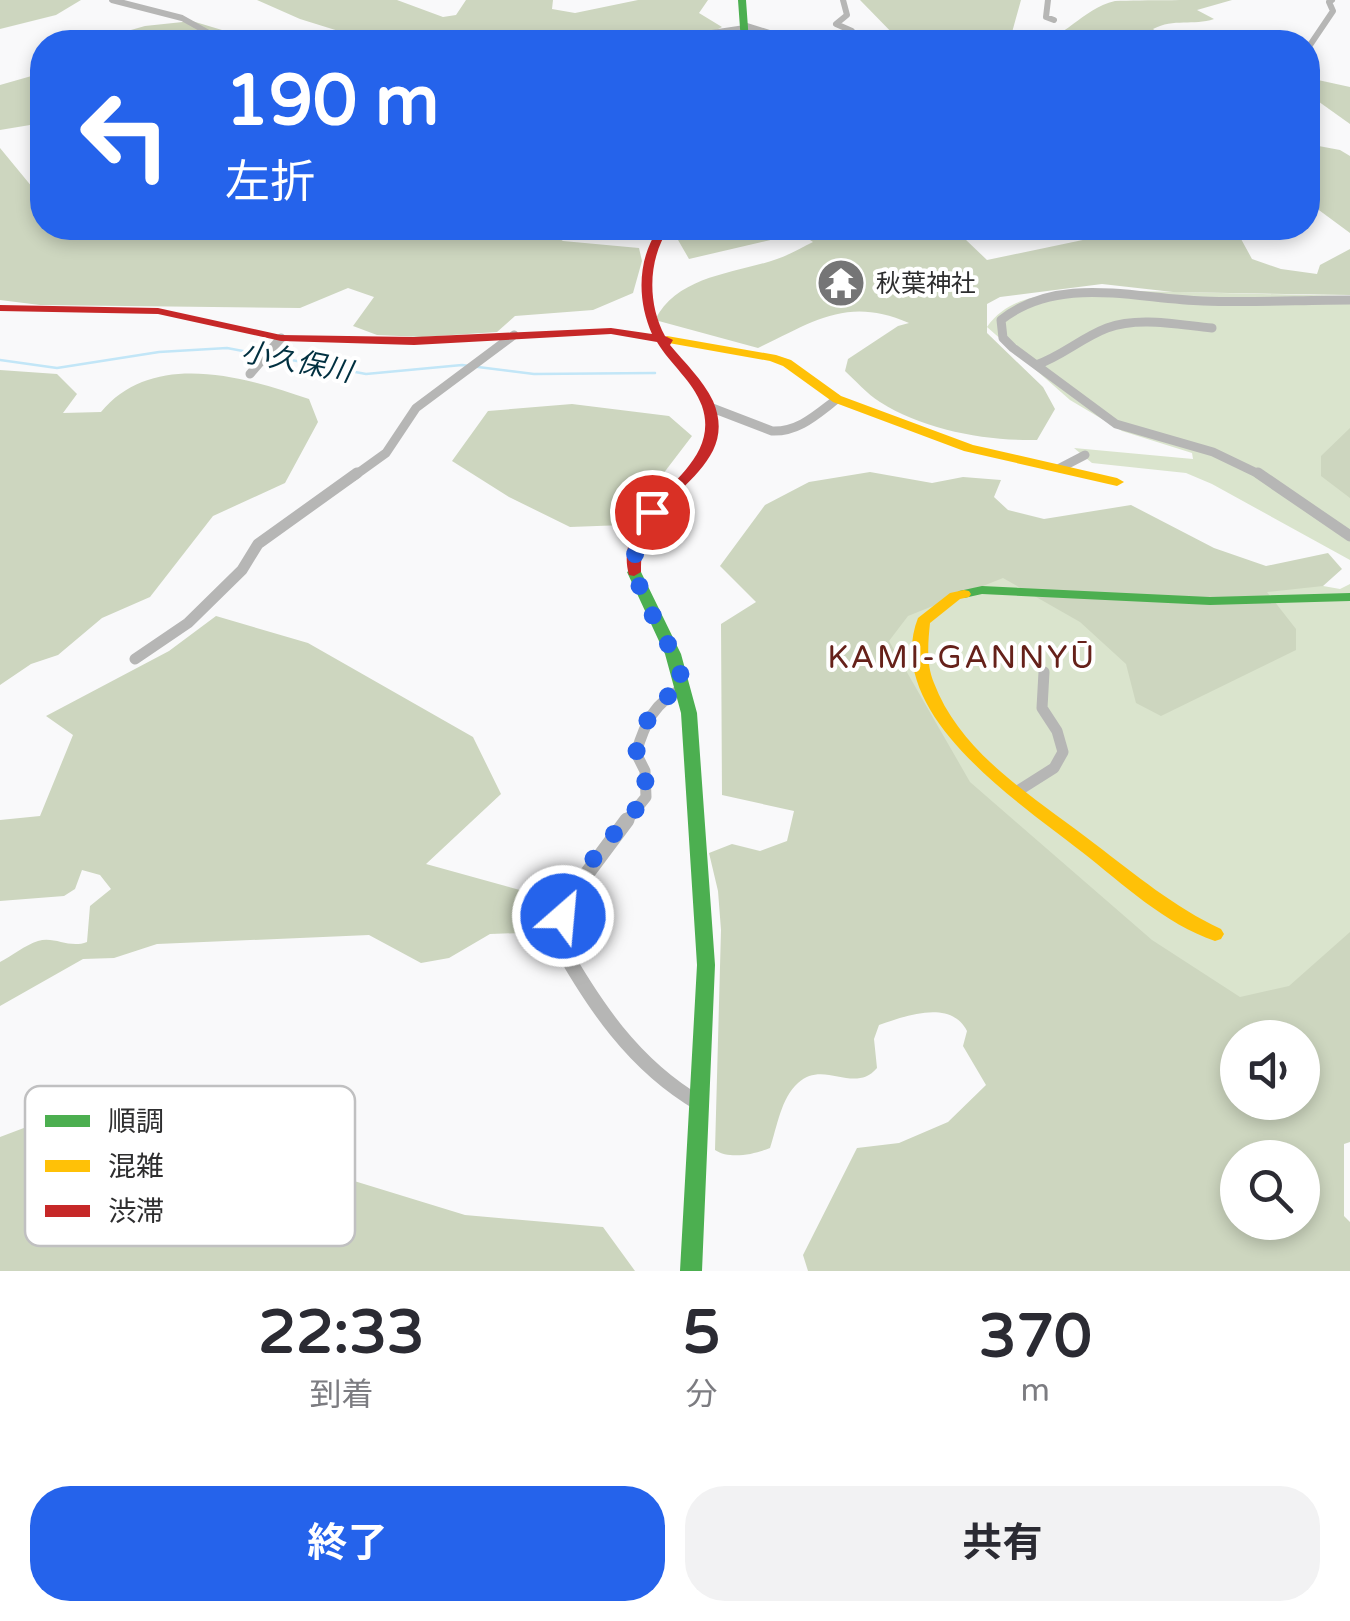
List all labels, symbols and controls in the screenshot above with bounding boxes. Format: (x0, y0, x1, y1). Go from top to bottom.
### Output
text: 190 m (225, 60, 439, 144)
icon: left (60, 70, 190, 200)
text: 左折 (225, 156, 315, 210)
temple icon: 秋葉神社 (815, 257, 867, 309)
place label: 秋葉神社 (876, 269, 976, 299)
water label: 小久保川 (239, 335, 358, 390)
pin (610, 470, 695, 555)
icon: arrive (625, 485, 680, 540)
district label: KAMI-GANNYŪ (827, 639, 1097, 677)
position arrow (511, 864, 615, 968)
map controls (1220, 1020, 1320, 1240)
button: sound (1220, 1020, 1320, 1120)
legend (25, 1086, 355, 1246)
text: 順調 (108, 1105, 164, 1139)
button: search (1220, 1140, 1320, 1240)
text: 混雑 (108, 1150, 164, 1184)
text: 渋滞 (108, 1195, 164, 1229)
text: 22:33 (258, 1297, 425, 1369)
text: 5 (683, 1297, 720, 1369)
text: 370 (979, 1301, 1092, 1373)
text: m (1021, 1372, 1050, 1410)
text: 到着 (309, 1376, 373, 1414)
text: 分 (686, 1376, 718, 1414)
button: 終了 (30, 1486, 665, 1601)
button: 共有 (685, 1486, 1320, 1601)

